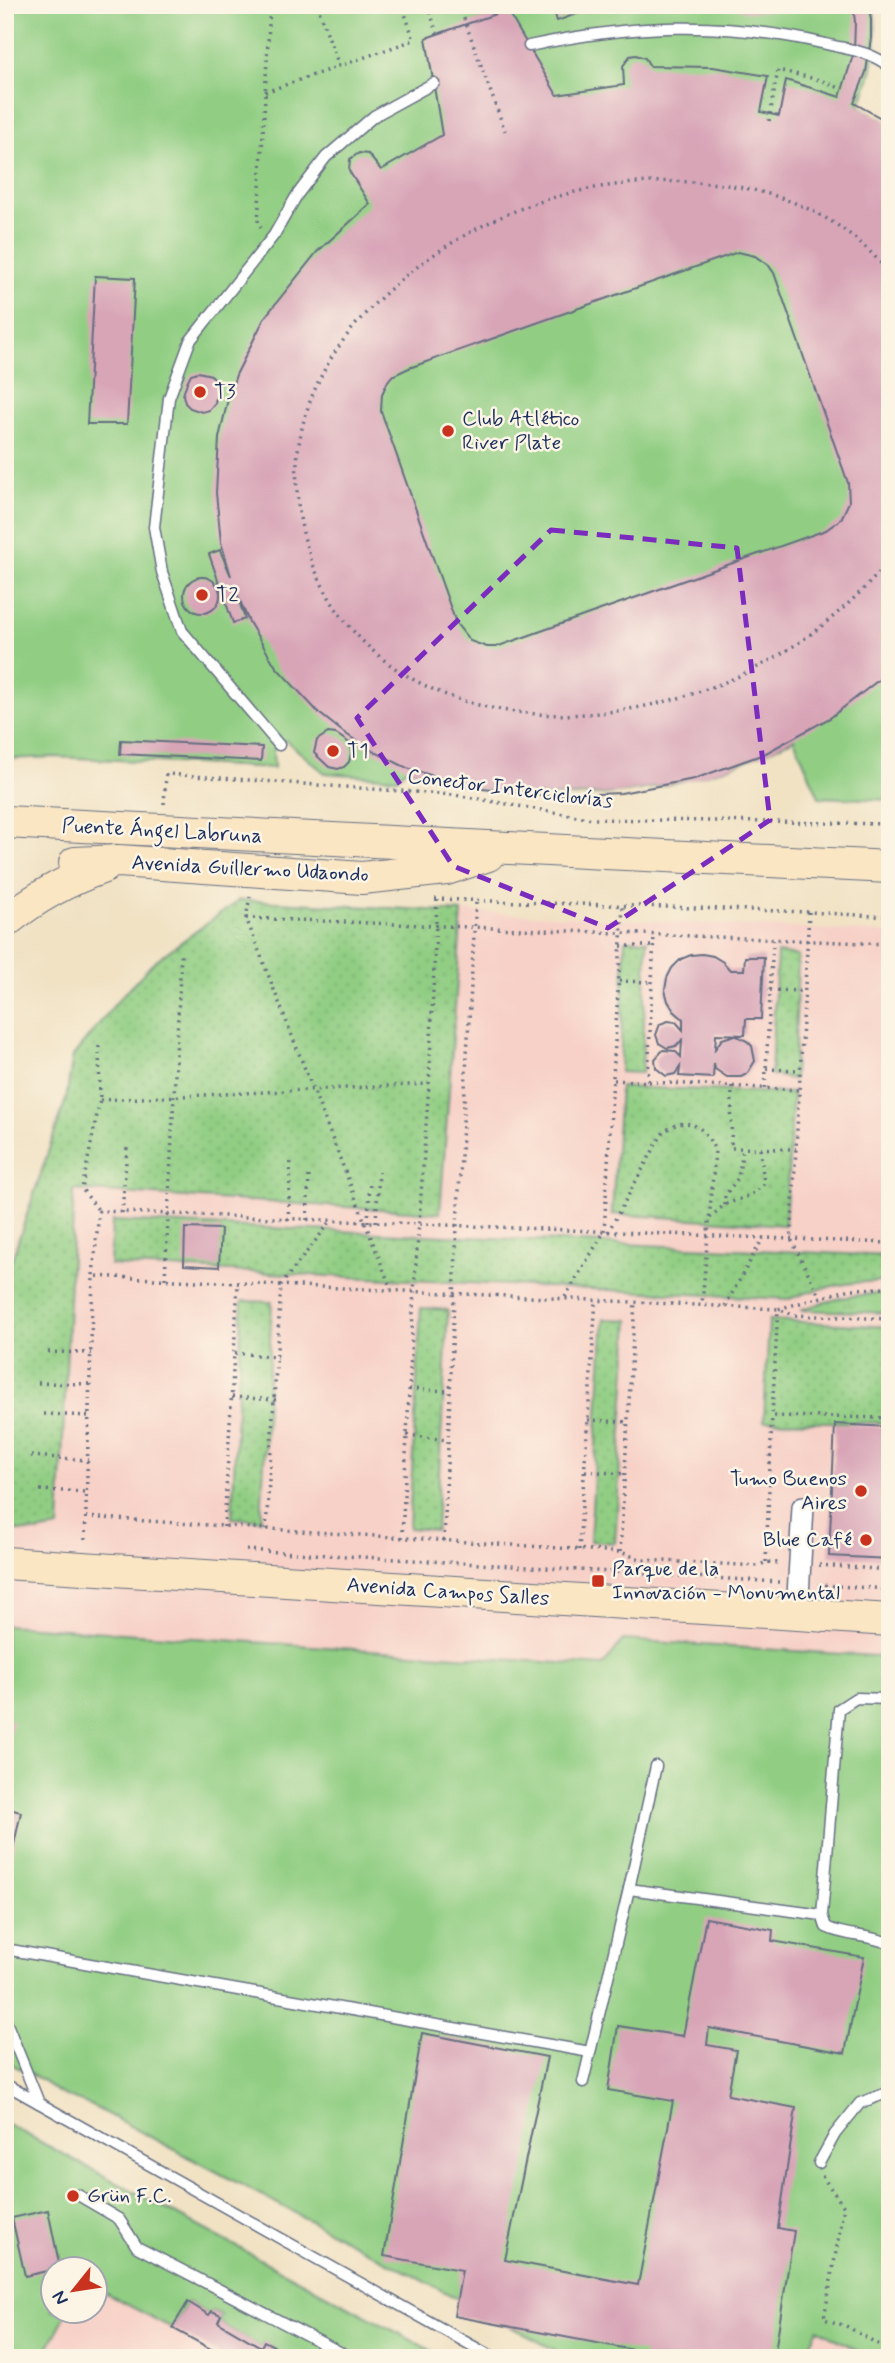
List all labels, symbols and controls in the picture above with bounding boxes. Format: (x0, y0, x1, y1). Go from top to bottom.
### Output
place label: T3 (214, 378, 236, 406)
marker: T3 (192, 384, 208, 400)
place label: Club Atlético River Plate (462, 405, 580, 457)
marker: Club Atlético River Plate (440, 423, 456, 439)
place label: T2 (216, 581, 238, 609)
marker: T2 (194, 587, 210, 603)
place label: T1 (347, 737, 369, 765)
marker: T1 (325, 743, 341, 759)
street label: Conector Interciclovías (406, 763, 614, 815)
street label: Puente Ángel Labruna (61, 812, 263, 852)
street label: Avenida Guillermo Udaondo (131, 849, 369, 889)
place label: Tumo Buenos Aires (730, 1465, 847, 1517)
marker: Tumo Buenos Aires (853, 1483, 869, 1499)
place label: Blue Café (763, 1526, 852, 1554)
marker: Blue Café (858, 1532, 874, 1548)
place label: Parque de la Innovación - Monumental (612, 1555, 840, 1607)
street label: Avenida Campos Salles (346, 1571, 550, 1613)
marker: Parque de la Innovación - Monumental (590, 1573, 606, 1589)
place label: Grün F.C. (87, 2182, 172, 2210)
marker: Grün F.C. (65, 2188, 81, 2204)
north arrow (38, 2254, 108, 2324)
text: N (47, 2286, 75, 2309)

